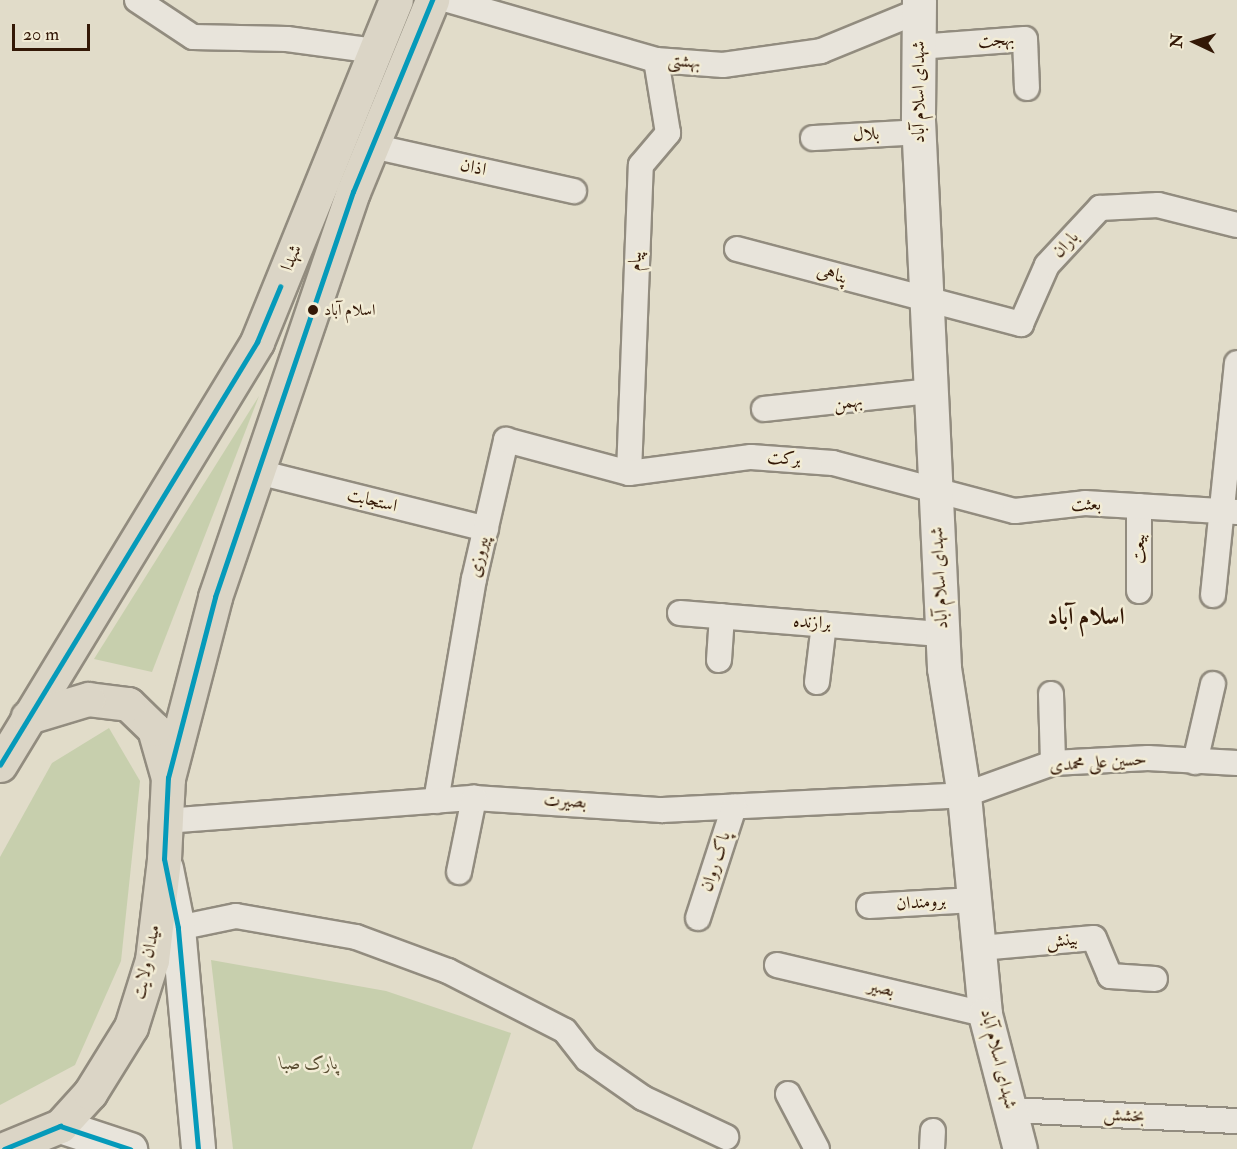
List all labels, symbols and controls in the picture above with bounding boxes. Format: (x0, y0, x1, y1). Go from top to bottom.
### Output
scale bar (15, 12, 93, 50)
north arrow (1165, 12, 1225, 72)
text: 20 m (23, 23, 59, 46)
street label: بهجت (977, 29, 1015, 53)
text: N (1167, 33, 1188, 49)
street label: شهدای اسلام آباد (908, 41, 930, 143)
street label: بهشتی (667, 50, 701, 74)
street label: بلال (852, 124, 880, 146)
street label: اذان (458, 155, 488, 181)
street label: باران (1048, 227, 1084, 263)
street label: شهدا (277, 241, 307, 275)
street label: پیام (625, 250, 647, 272)
street label: پناهی (814, 261, 850, 289)
place label: اسلام آباد (324, 300, 376, 320)
marker: اسلام آباد (307, 304, 319, 316)
street label: بهمن (832, 390, 864, 416)
street label: برکت (766, 447, 802, 471)
street label: استجابت (345, 484, 399, 518)
street label: بعثت (1071, 494, 1101, 516)
street label: شهدای اسلام آباد (927, 526, 953, 630)
street label: پیروزی (464, 534, 494, 580)
street label: بیعت (1128, 534, 1150, 564)
district label: اسلام آباد (1047, 603, 1125, 631)
street label: برازنده (792, 611, 832, 635)
street label: حسین علی محمدی (1049, 749, 1147, 777)
street label: بصیرت (543, 790, 587, 814)
street label: پاک روان (696, 829, 736, 895)
street label: برومندان (895, 890, 947, 916)
street label: میدان ولایت (129, 923, 165, 1001)
street label: بینش (1045, 929, 1079, 953)
street label: بصیر (866, 976, 896, 1002)
street label: شهدای اسلام آباد (975, 1007, 1021, 1111)
park label: پارک صبا (280, 1053, 338, 1075)
street label: بخشش (1103, 1104, 1145, 1128)

